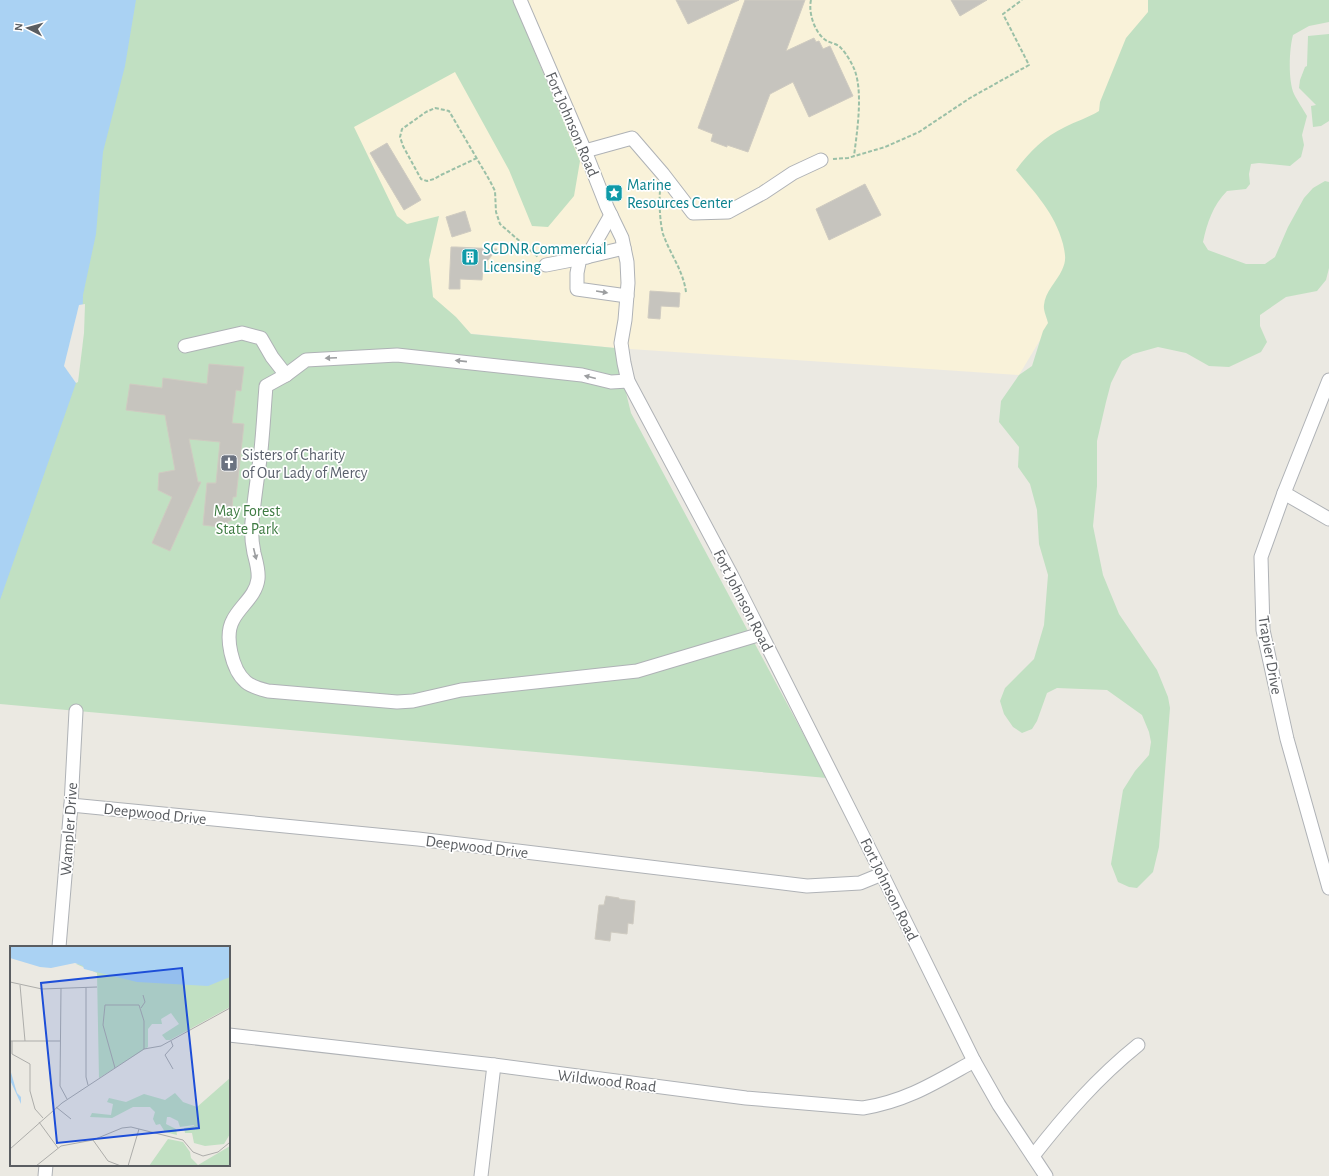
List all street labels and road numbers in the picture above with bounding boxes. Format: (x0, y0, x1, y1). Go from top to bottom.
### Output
street label: Fort Johnson Road (543, 70, 601, 179)
street label: Fort Johnson Road (711, 547, 776, 654)
street label: Trapier Drive (1255, 615, 1285, 696)
street label: Wampler Drive (58, 782, 80, 877)
street label: Deepwood Drive (103, 801, 207, 827)
street label: Deepwood Drive (425, 833, 529, 861)
street label: Fort Johnson Road (857, 835, 921, 943)
street label: Wildwood Road (557, 1067, 657, 1095)

